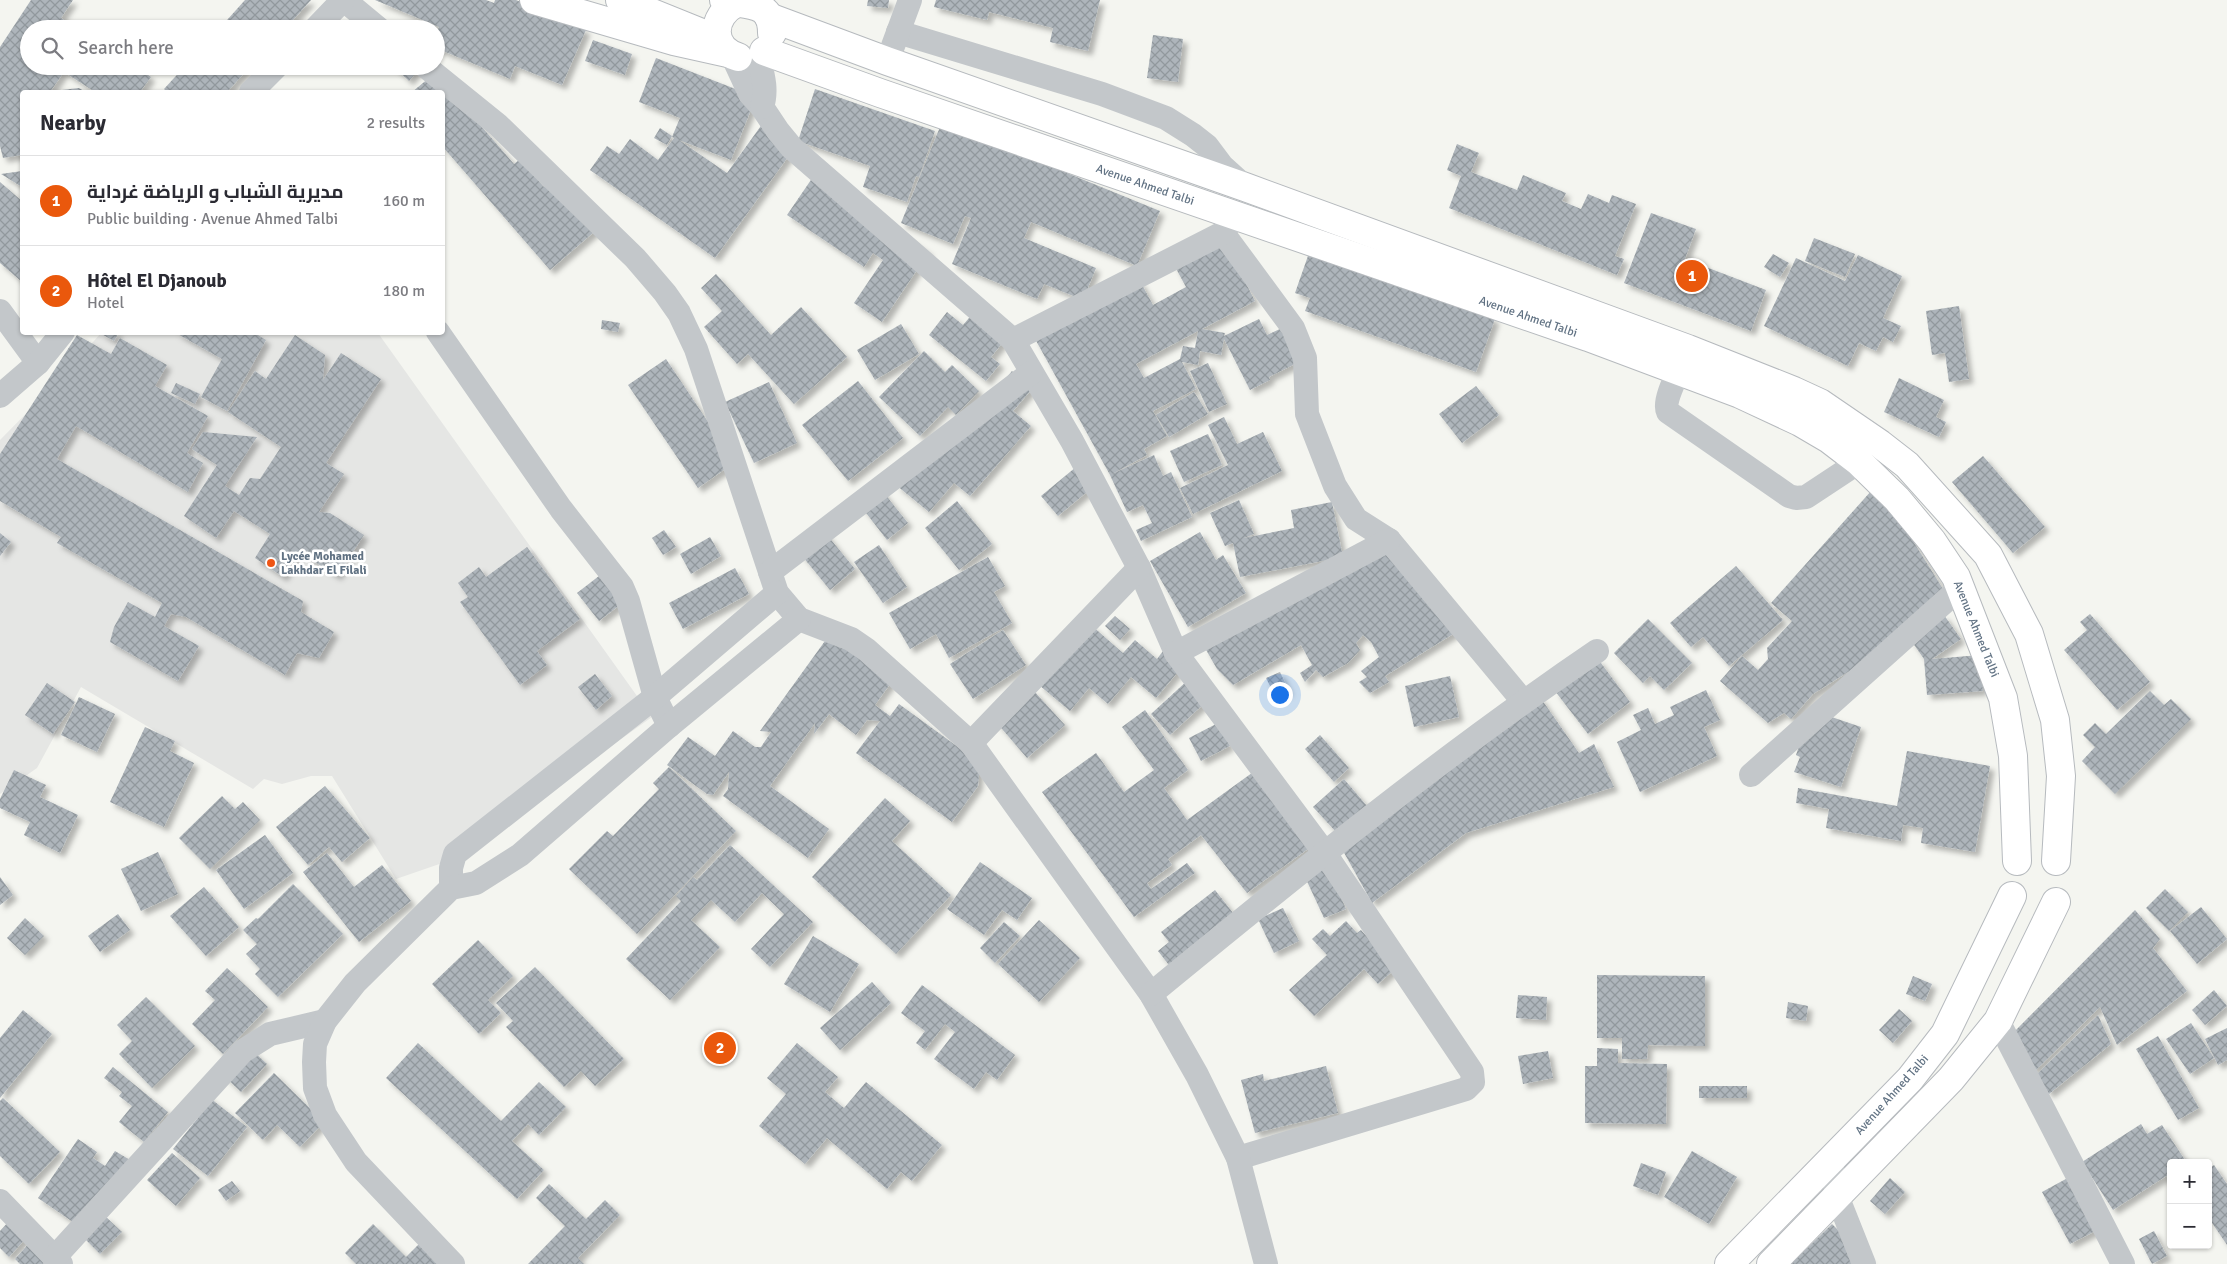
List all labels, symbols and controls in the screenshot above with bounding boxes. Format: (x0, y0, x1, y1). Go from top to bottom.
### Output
search box (20, 20, 445, 75)
icon: search (38, 34, 66, 62)
text: Search here (78, 36, 174, 60)
text: Nearby (40, 110, 106, 136)
text: 2 results (366, 113, 425, 133)
street label: Avenue Ahmed Talbi (1094, 161, 1196, 209)
text: مديرية الشباب و الرياضة غرداية (87, 180, 343, 204)
text: 1 (52, 191, 60, 211)
text: 160 m (383, 191, 425, 211)
text: Public building · Avenue Ahmed Talbi (87, 209, 338, 229)
pin: 1 (1676, 257, 1708, 295)
text: Hôtel El Djanoub (87, 269, 227, 293)
text: 2 (52, 281, 60, 301)
text: 180 m (383, 281, 425, 301)
text: Hotel (87, 293, 124, 313)
street label: Avenue Ahmed Talbi (1477, 293, 1579, 341)
place label: Lycée Mohamed Lakhdar El Filali (281, 549, 367, 578)
marker: Lycée Mohamed Lakhdar El Filali (265, 557, 277, 569)
street label: Avenue Ahmed Talbi (1950, 579, 2002, 679)
your location (1267, 682, 1293, 708)
pin: 2 (704, 1029, 736, 1067)
street label: Avenue Ahmed Talbi (1852, 1052, 1932, 1138)
map controls (2167, 1159, 2212, 1249)
button: + (2167, 1159, 2212, 1204)
button: − (2167, 1204, 2212, 1249)

